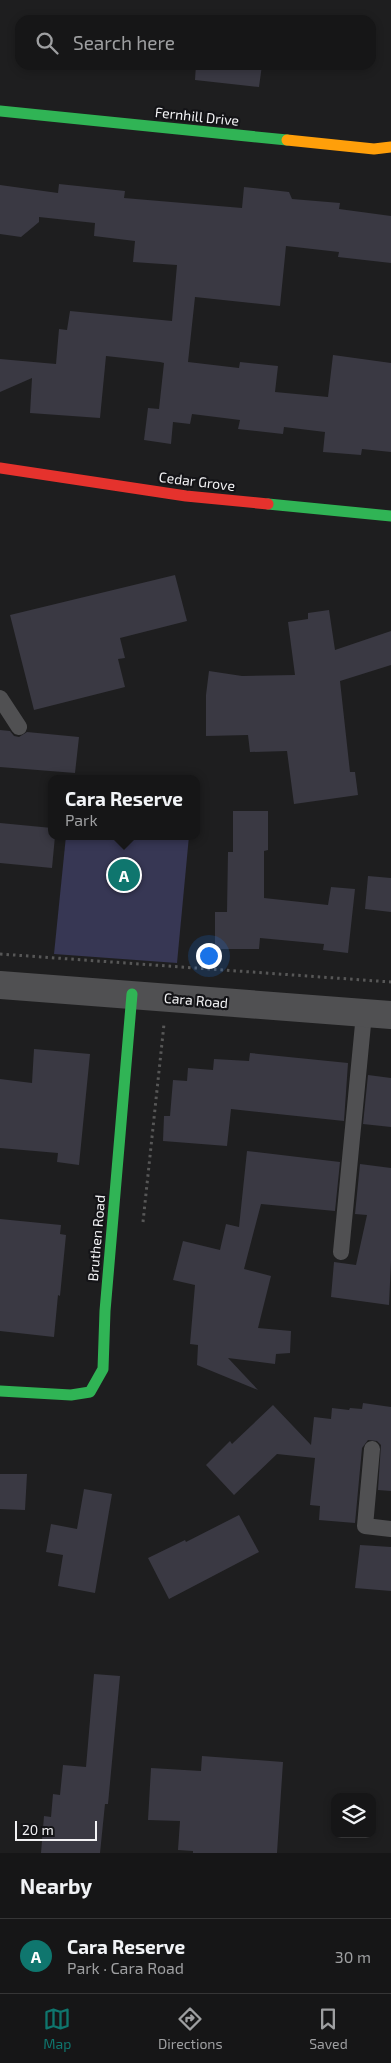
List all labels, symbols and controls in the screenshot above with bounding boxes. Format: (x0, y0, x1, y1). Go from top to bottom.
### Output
search box (15, 15, 376, 70)
icon: search (33, 29, 61, 57)
text: Search here (73, 31, 175, 54)
street label: Fernhill Drive (154, 103, 240, 129)
street label: Cedar Grove (158, 468, 236, 494)
popup (48, 775, 200, 840)
text: Cara Reserve (65, 787, 183, 810)
text: Park (65, 810, 98, 829)
pin: A (108, 856, 140, 894)
your location (196, 943, 222, 969)
street label: Cara Road (163, 989, 229, 1011)
street label: Bruthen Road (84, 1194, 108, 1282)
map controls (331, 1793, 376, 1838)
button: layers (331, 1793, 376, 1838)
scale bar (15, 1818, 98, 1841)
text: 20 m (22, 1821, 54, 1838)
text: Nearby (20, 1873, 92, 1898)
text: Cara Reserve (67, 1935, 185, 1958)
text: A (31, 1947, 41, 1966)
text: 30 m (335, 1947, 371, 1966)
text: Park · Cara Road (67, 1958, 184, 1977)
tab: Map (43, 2005, 71, 2052)
tab: Directions (158, 2005, 223, 2052)
tab: Saved (309, 2005, 348, 2052)

